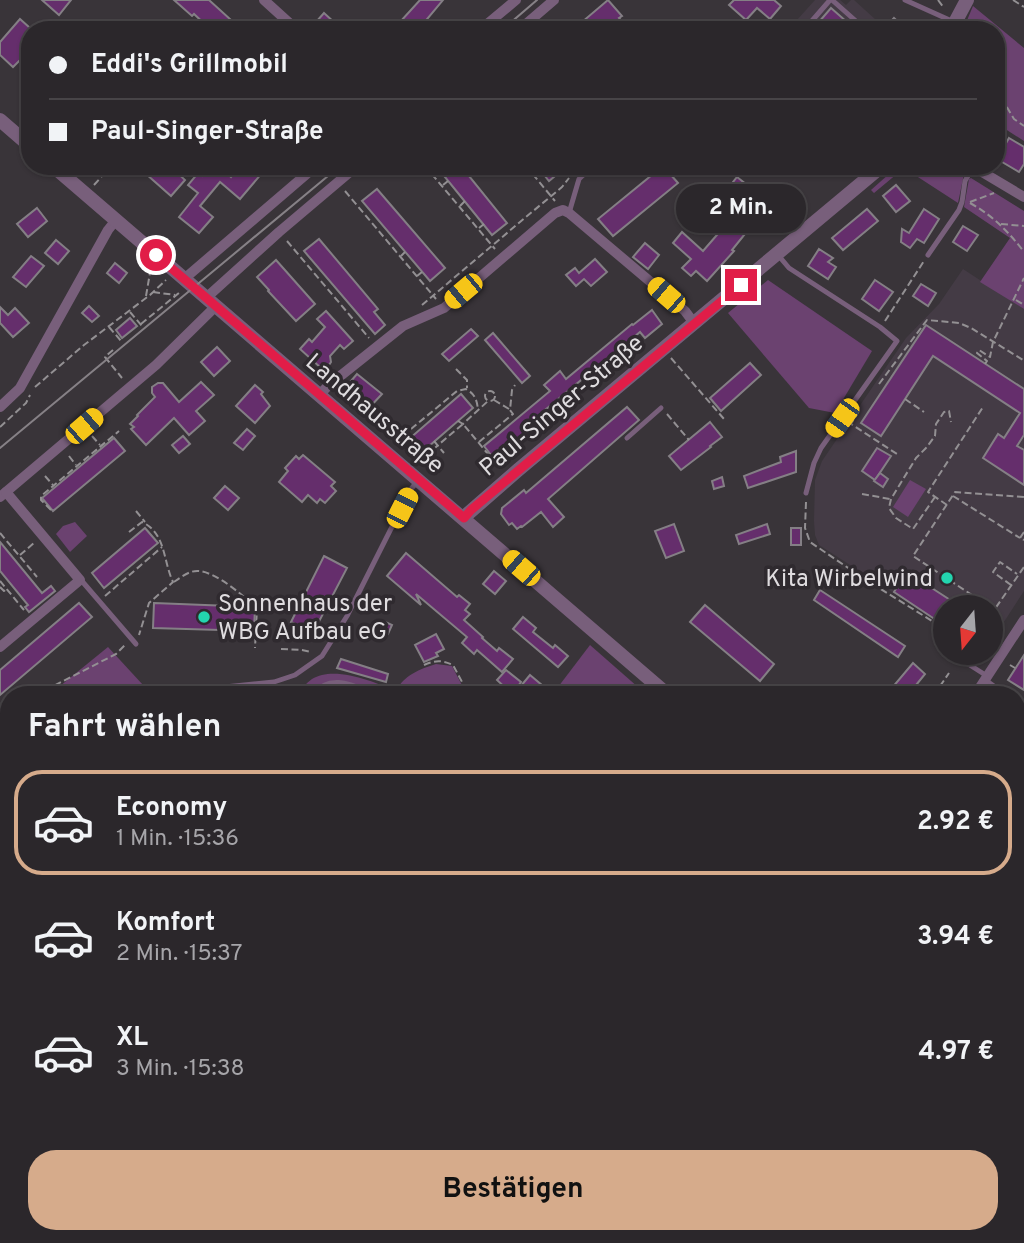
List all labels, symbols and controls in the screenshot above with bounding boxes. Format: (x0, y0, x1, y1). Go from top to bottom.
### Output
text: Eddi's Grillmobil (91, 49, 288, 82)
text: Paul-Singer-Straße (91, 116, 324, 149)
callout: 2 Min. (676, 184, 806, 232)
text: 2 Min. (709, 194, 773, 223)
route start (140, 239, 172, 271)
car (441, 269, 486, 313)
route end (725, 269, 757, 301)
car (644, 273, 689, 317)
street label: Paul-Singer-Straße (474, 329, 651, 484)
street label: Landhausstraße (298, 348, 449, 481)
car (822, 395, 863, 441)
car (62, 404, 107, 448)
car (384, 485, 421, 531)
car (499, 546, 544, 590)
place label: Kita Wirbelwind (765, 565, 933, 595)
marker: Kita Wirbelwind (939, 570, 955, 586)
place label: Sonnenhaus der WBG Aufbau eG (218, 590, 392, 648)
north arrow (933, 595, 1003, 665)
map controls (933, 595, 1003, 665)
marker: Sonnenhaus der WBG Aufbau eG (196, 609, 212, 625)
text: Fahrt wählen (28, 708, 221, 748)
icon: car (32, 791, 95, 854)
text: Economy (116, 792, 227, 825)
text: 2.92 € (917, 806, 994, 839)
text: 1 Min. · 15:36 (116, 825, 239, 854)
icon: car (32, 906, 95, 969)
text: Komfort (116, 907, 215, 940)
text: 3.94 € (917, 921, 994, 954)
text: 2 Min. · 15:37 (116, 940, 243, 969)
icon: car (32, 1021, 95, 1084)
text: XL (116, 1022, 148, 1055)
text: 4.97 € (919, 1036, 994, 1069)
text: 3 Min. · 15:38 (116, 1055, 245, 1084)
button: Bestätigen (28, 1150, 998, 1230)

